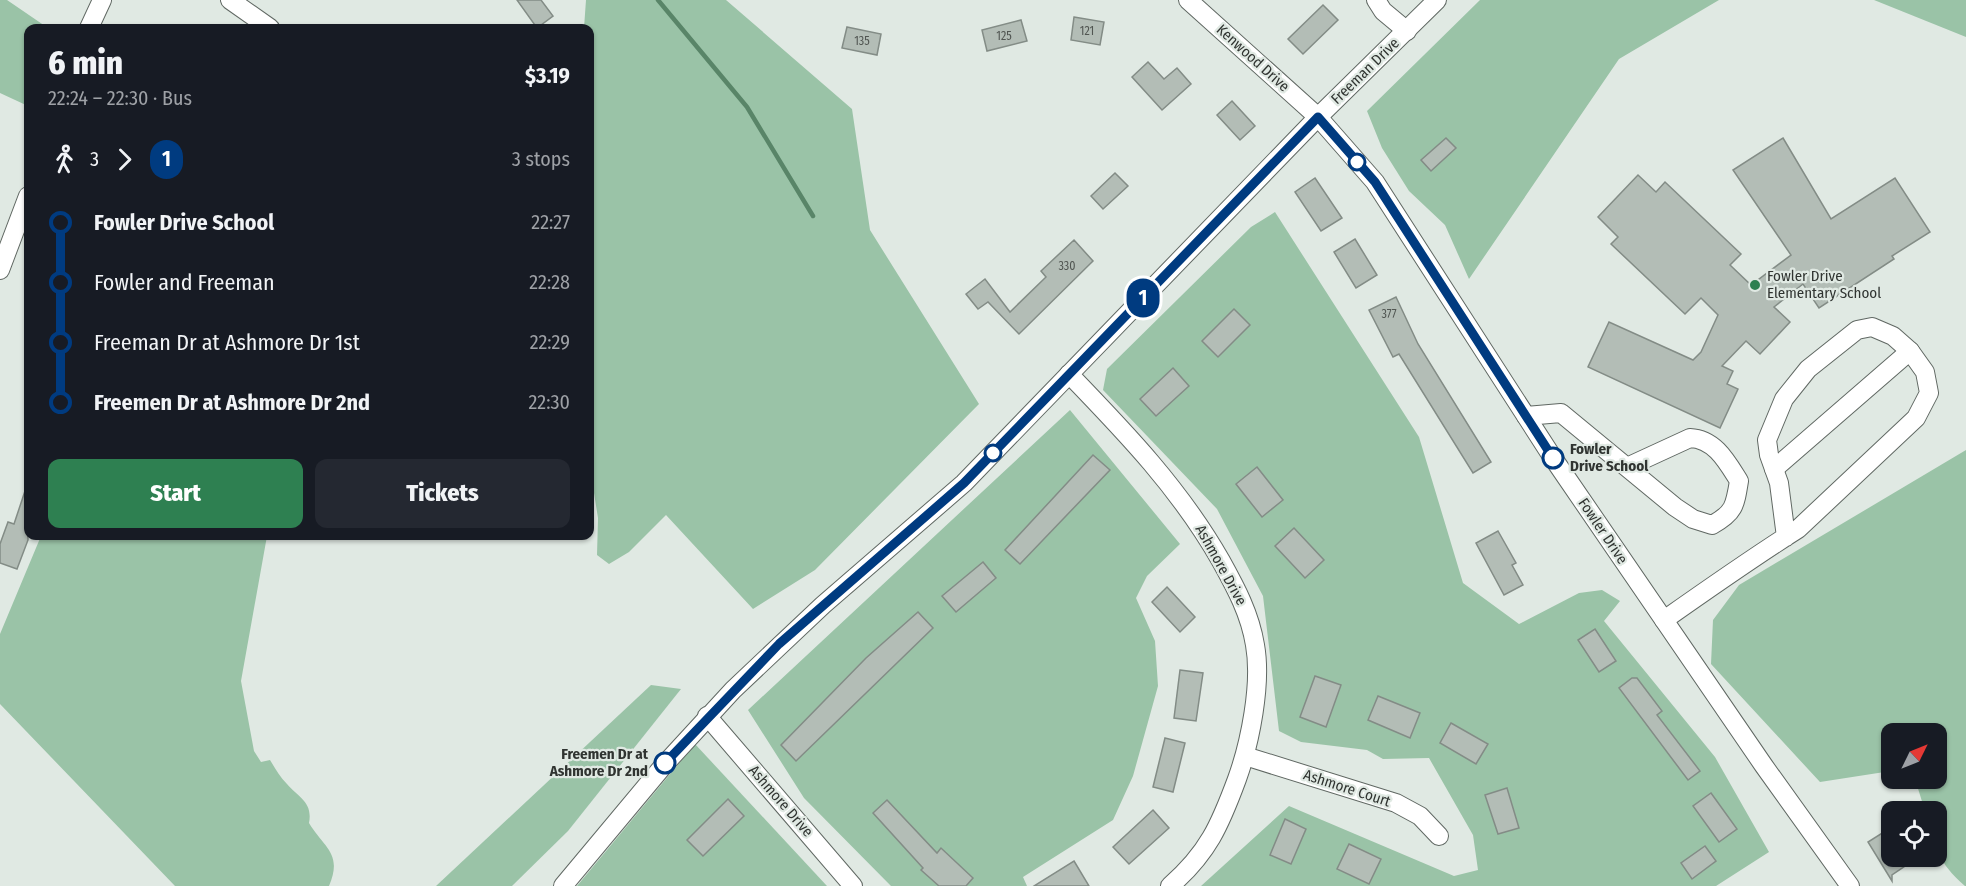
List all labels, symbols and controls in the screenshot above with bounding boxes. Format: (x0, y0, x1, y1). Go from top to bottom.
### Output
street label: Kenwood Drive (1213, 21, 1293, 95)
house number: 121 (1080, 24, 1094, 38)
house number: 125 (996, 29, 1012, 43)
house number: 135 (854, 34, 870, 48)
street label: Freeman Drive (1327, 34, 1403, 108)
text: 6 min (48, 43, 123, 83)
text: $3.19 (525, 62, 570, 89)
text: 22:24 – 22:30 · Bus (48, 86, 192, 110)
icon: walk (48, 143, 81, 176)
icon: forward (108, 143, 141, 176)
text: 1 (162, 146, 171, 172)
text: 3 (90, 147, 99, 171)
text: 3 stops (512, 147, 570, 171)
unlabelled marker (1348, 153, 1366, 171)
text: Fowler Drive School (94, 209, 274, 236)
text: 22:27 (531, 210, 570, 234)
house number: 330 (1058, 259, 1076, 273)
place label: Fowler Drive Elementary School (1767, 267, 1881, 302)
text: Fowler and Freeman (94, 269, 275, 296)
text: 22:28 (529, 270, 570, 294)
line badge: 1 (1124, 278, 1162, 318)
marker: Fowler Drive Elementary School (1748, 278, 1762, 292)
text: 1 (1139, 285, 1147, 311)
house number: 377 (1381, 307, 1397, 321)
text: Freeman Dr at Ashmore Dr 1st (94, 329, 360, 356)
text: 22:29 (530, 330, 570, 354)
text: Freemen Dr at Ashmore Dr 2nd (94, 389, 370, 416)
text: 22:30 (529, 390, 570, 414)
place label: Fowler Drive School (1570, 440, 1649, 475)
unlabelled marker (984, 444, 1002, 462)
marker: Fowler Drive School (1542, 447, 1564, 469)
button: Start (48, 459, 303, 528)
button: Tickets (315, 459, 570, 528)
street label: Fowler Drive (1574, 495, 1632, 567)
street label: Ashmore Drive (1192, 522, 1250, 608)
north arrow (1881, 723, 1947, 789)
map controls (1881, 723, 1947, 867)
place label: Freemen Dr at Ashmore Dr 2nd (549, 745, 649, 780)
marker: Freemen Dr at Ashmore Dr 2nd (654, 752, 676, 774)
street label: Ashmore Drive (745, 761, 817, 841)
street label: Ashmore Court (1301, 765, 1393, 811)
button: locate (1881, 801, 1947, 867)

